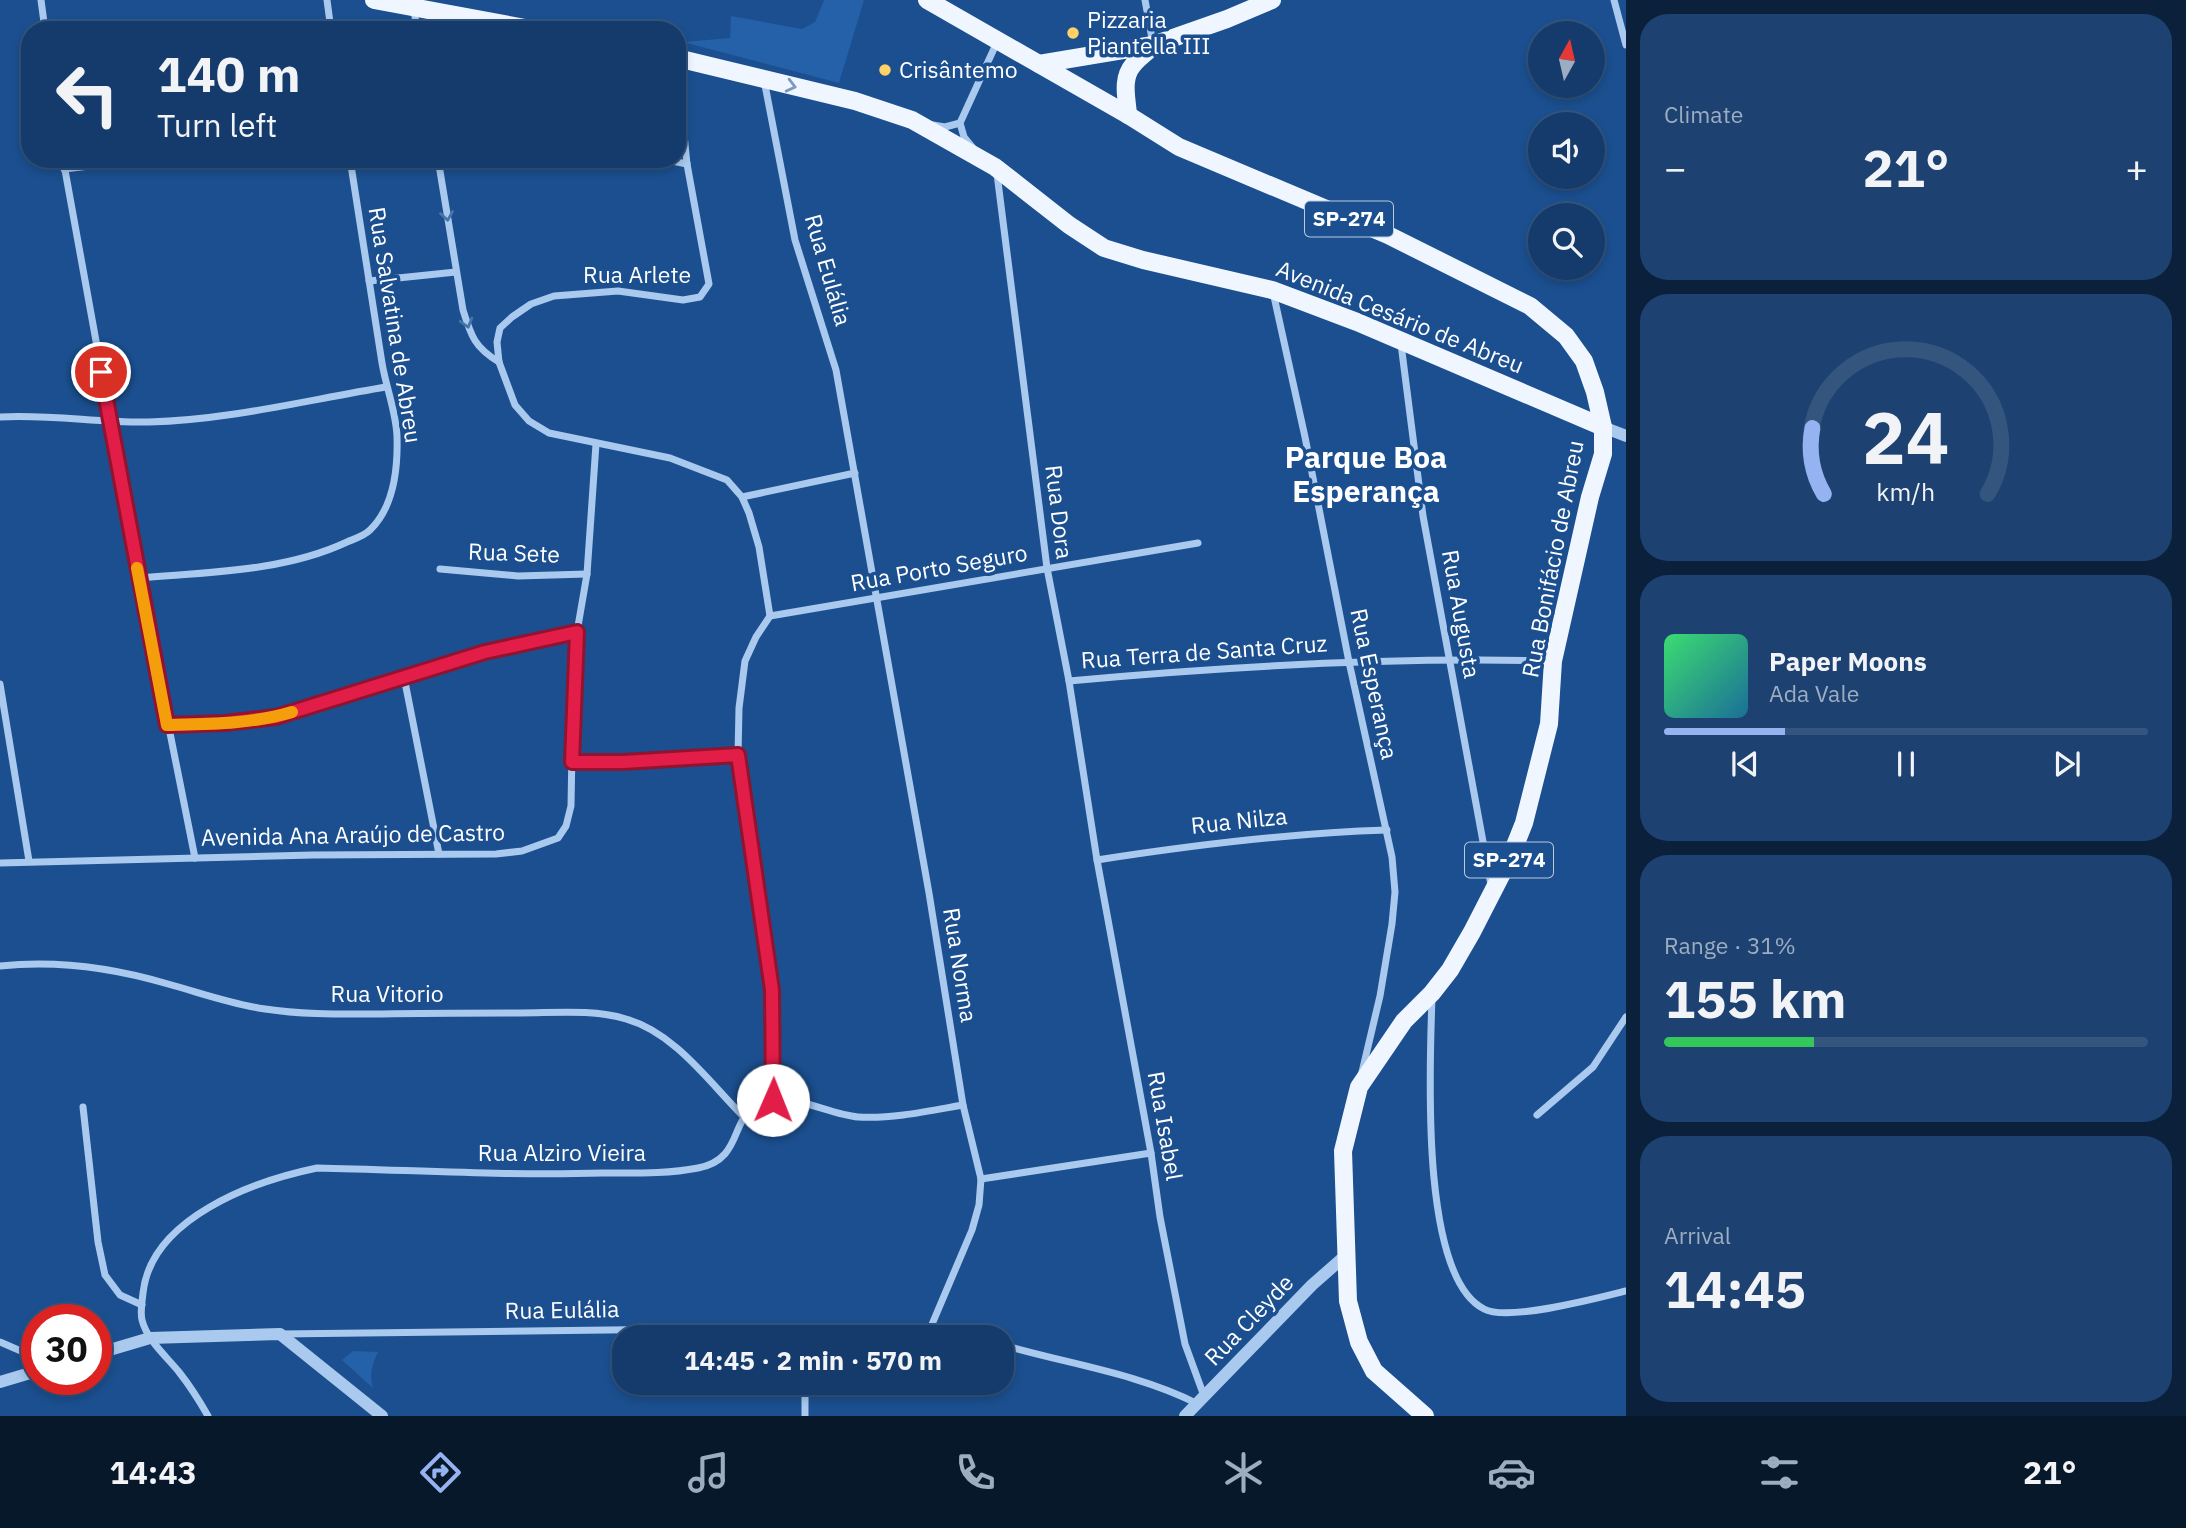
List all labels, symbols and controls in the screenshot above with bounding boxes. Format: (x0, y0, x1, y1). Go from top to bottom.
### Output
place label: Pizzaria Piantella III (1087, 4, 1210, 60)
north arrow (1528, 21, 1605, 98)
map controls (1528, 21, 1605, 280)
marker: Pizzaria Piantella III (1065, 25, 1081, 41)
text: 140 m (157, 42, 301, 105)
icon: left (42, 49, 133, 140)
place label: Crisântemo (899, 54, 1018, 84)
marker: Crisântemo (877, 62, 893, 78)
one-way arrow (785, 78, 797, 92)
text: Climate (1664, 99, 1743, 129)
text: Turn left (157, 104, 277, 146)
button: sound (1528, 112, 1605, 189)
text: 21° (1863, 134, 1949, 201)
text: − (1664, 143, 1687, 192)
text: + (2125, 143, 2148, 192)
road number: SP-274 (1305, 202, 1393, 236)
button: search (1528, 203, 1605, 280)
street label: Rua Salvatina de Abreu (363, 205, 429, 445)
one-way arrow (439, 210, 454, 222)
street label: Rua Eulália (799, 210, 859, 329)
street label: Avenida Cesário de Abreu (1272, 253, 1529, 379)
street label: Rua Arlete (583, 259, 691, 289)
one-way arrow (459, 317, 473, 329)
pin (71, 342, 131, 402)
icon: arrive (82, 353, 120, 391)
text: 24 (1862, 389, 1950, 484)
district label: Parque Boa Esperança (1285, 437, 1447, 510)
street label: Rua Bonifácio de Abreu (1514, 438, 1590, 680)
street label: Rua Dora (1039, 463, 1081, 561)
text: km/h (1877, 474, 1935, 507)
street label: Rua Sete (467, 535, 561, 569)
street label: Rua Porto Seguro (848, 537, 1030, 597)
street label: Rua Augusta (1436, 547, 1488, 680)
street label: Rua Esperança (1344, 606, 1406, 762)
street label: Rua Terra de Santa Cruz (1080, 627, 1328, 675)
text: Paper Moons (1769, 644, 1927, 678)
text: Ada Vale (1769, 678, 1859, 708)
icon: previous (1726, 745, 1764, 783)
icon: pause (1887, 745, 1925, 783)
icon: next (2048, 745, 2086, 783)
street label: Rua Nilza (1189, 800, 1289, 840)
street label: Avenida Ana Araújo de Castro (201, 816, 505, 852)
road number: SP-274 (1465, 842, 1553, 878)
street label: Rua Norma (937, 905, 985, 1024)
text: Range · 31% (1664, 930, 1796, 960)
text: 155 km (1664, 965, 1846, 1032)
street label: Rua Vitorio (330, 978, 444, 1008)
position arrow (736, 1063, 810, 1137)
street label: Rua Isabel (1142, 1069, 1190, 1183)
street label: Rua Alziro Vieira (478, 1137, 646, 1167)
text: Arrival (1664, 1220, 1731, 1250)
text: 14:45 (1664, 1255, 1806, 1322)
street label: Rua Cleyde (1197, 1267, 1299, 1371)
street label: Rua Eulália (504, 1293, 620, 1325)
speed limit sign: 30 (21, 1304, 112, 1395)
text: 14:45 · 2 min · 570 m (684, 1343, 942, 1377)
icon: directions (416, 1448, 465, 1497)
icon: music (684, 1448, 733, 1497)
icon: phone (951, 1448, 1000, 1497)
icon: climate (1219, 1448, 1268, 1497)
icon: car (1487, 1448, 1536, 1497)
icon: filters (1755, 1448, 1804, 1497)
text: 14:43 (109, 1451, 197, 1493)
text: 21° (2023, 1451, 2077, 1493)

